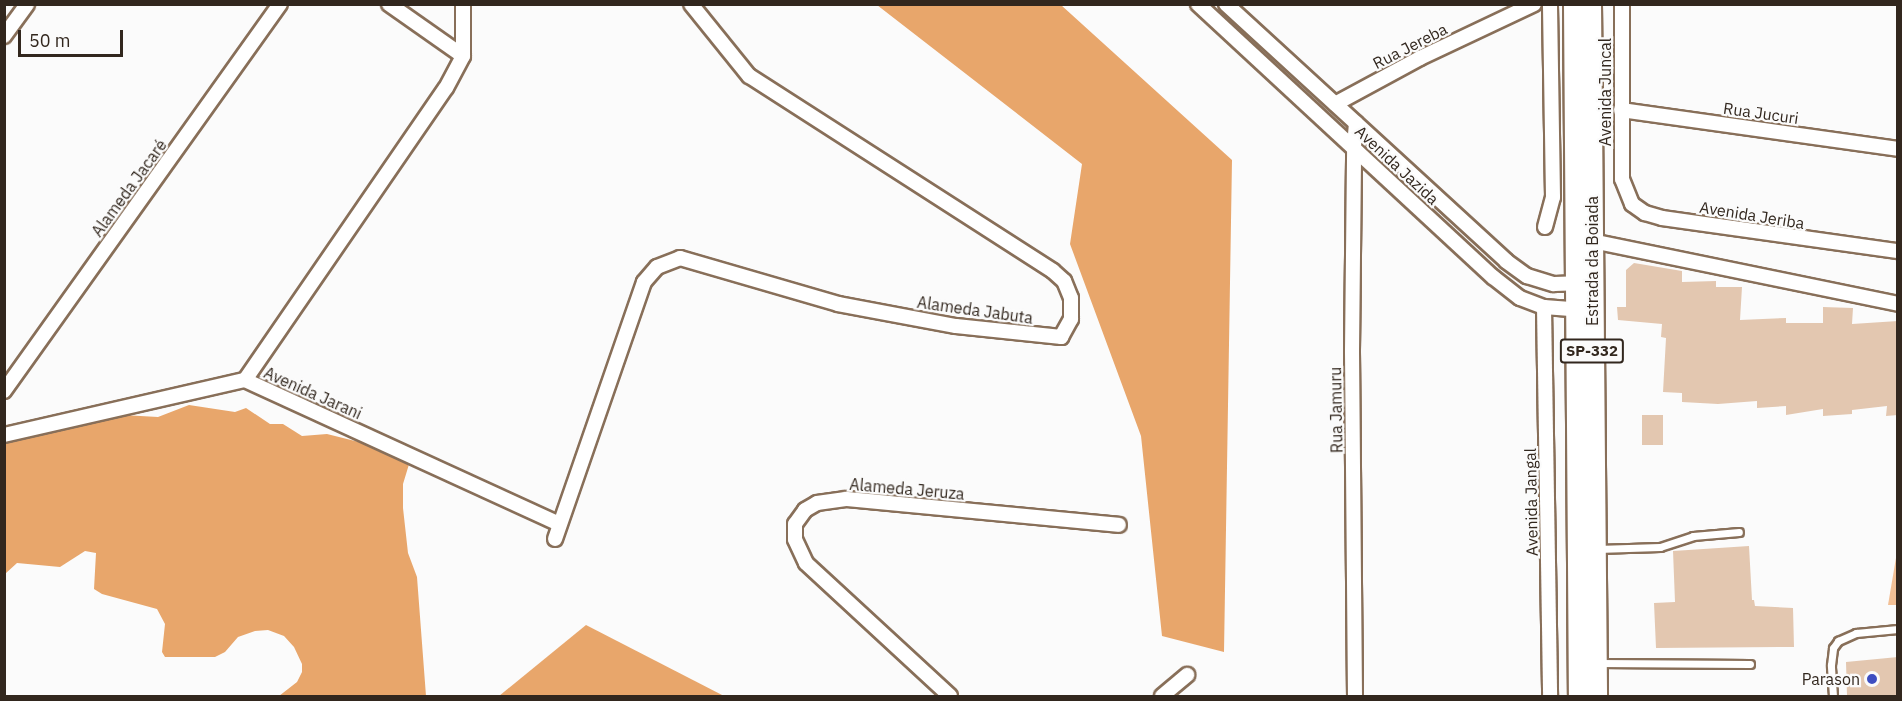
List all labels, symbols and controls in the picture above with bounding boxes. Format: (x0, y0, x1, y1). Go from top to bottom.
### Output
scale bar (21, 18, 126, 56)
street label: Rua Jereba (1370, 19, 1450, 73)
text: 50 m (29, 29, 71, 52)
street label: Avenida Juncal (1595, 38, 1615, 146)
street label: Rua Jucuri (1722, 98, 1800, 128)
street label: Avenida Jazida (1351, 121, 1443, 209)
street label: Alameda Jacaré (87, 136, 171, 240)
street label: Estrada da Boiada (1582, 196, 1602, 326)
street label: Avenida Jeriba (1698, 197, 1806, 233)
street label: Alameda Jabuta (916, 292, 1034, 328)
road number: SP-332 (1559, 339, 1625, 363)
street label: Avenida Jarani (261, 363, 365, 423)
street label: Rua Jamuru (1326, 367, 1346, 453)
street label: Avenida Jangal (1520, 448, 1542, 556)
street label: Alameda Jeruza (849, 474, 965, 504)
place label: Parason (1802, 669, 1860, 689)
marker: Parason (1865, 672, 1879, 686)

